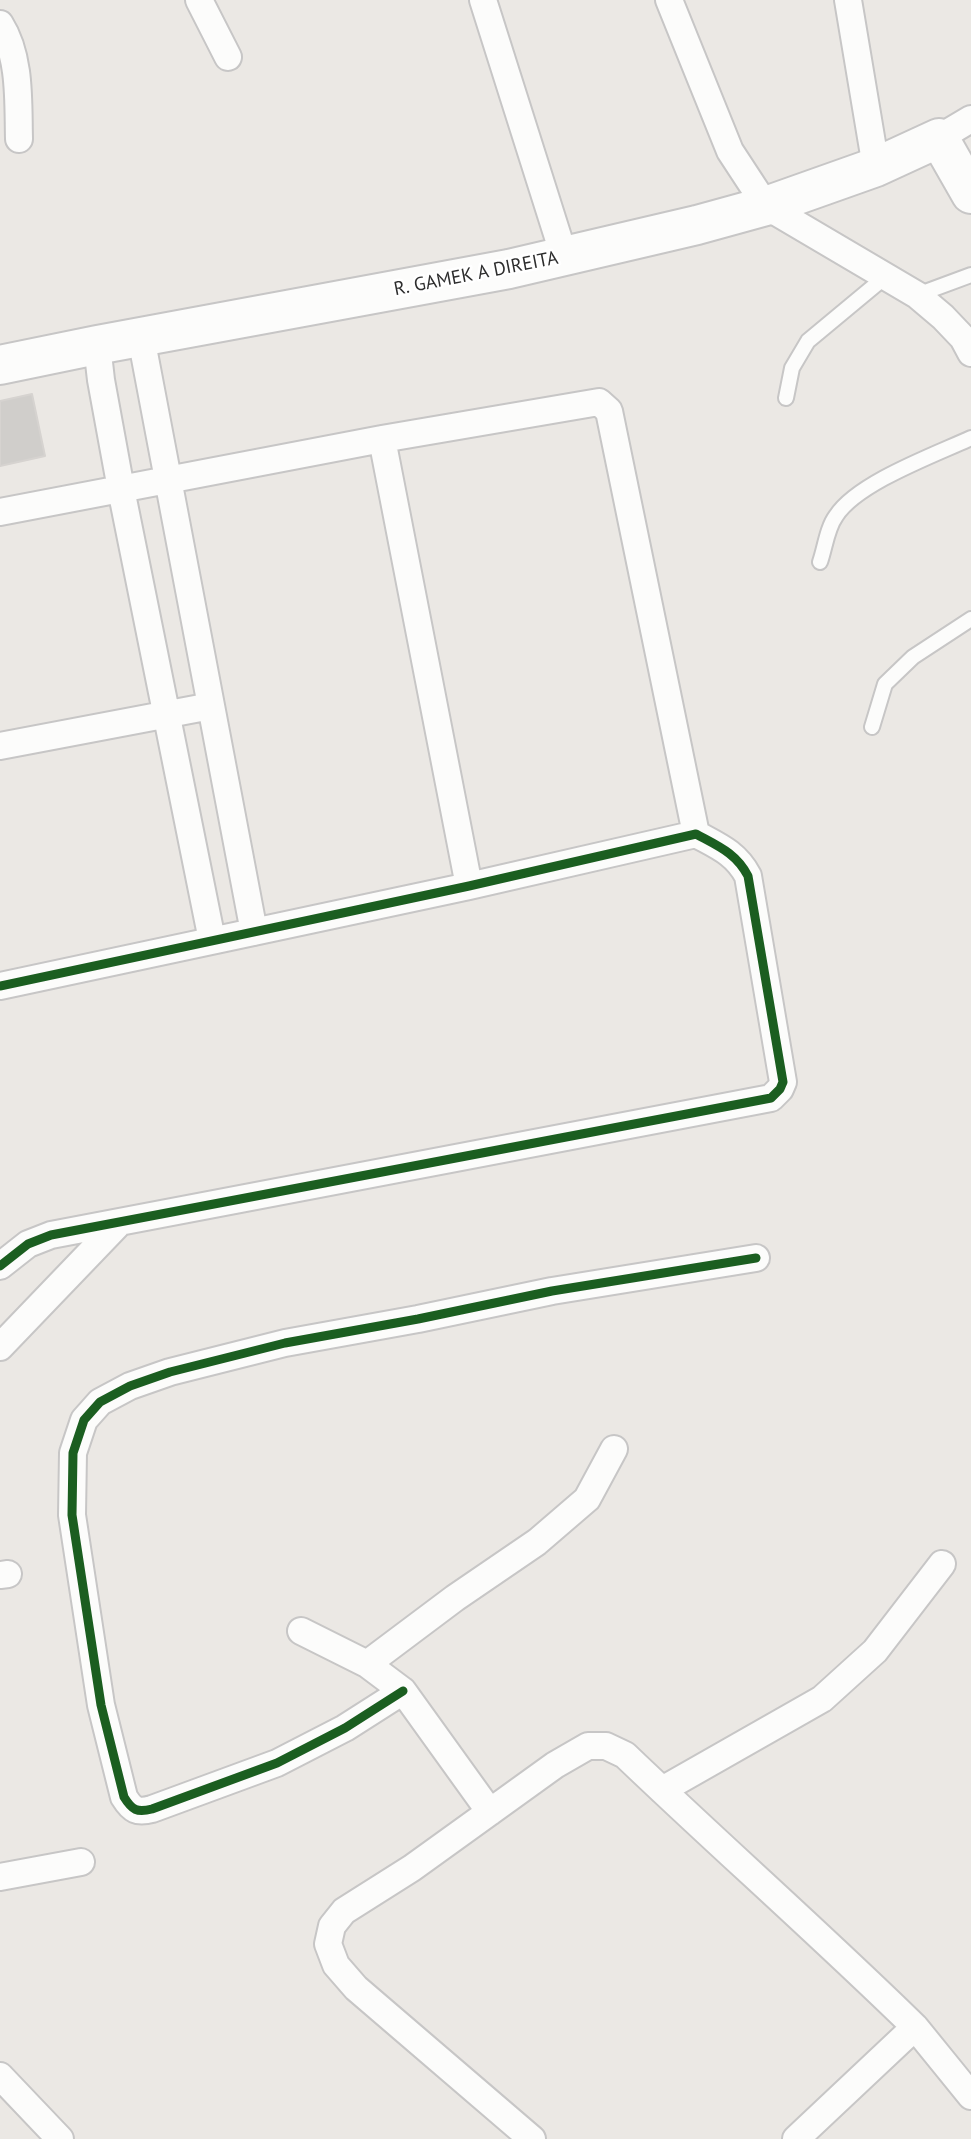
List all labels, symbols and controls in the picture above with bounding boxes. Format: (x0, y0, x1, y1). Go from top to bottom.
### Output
street label: R. GAMEK A DIREITA (392, 247, 560, 301)

